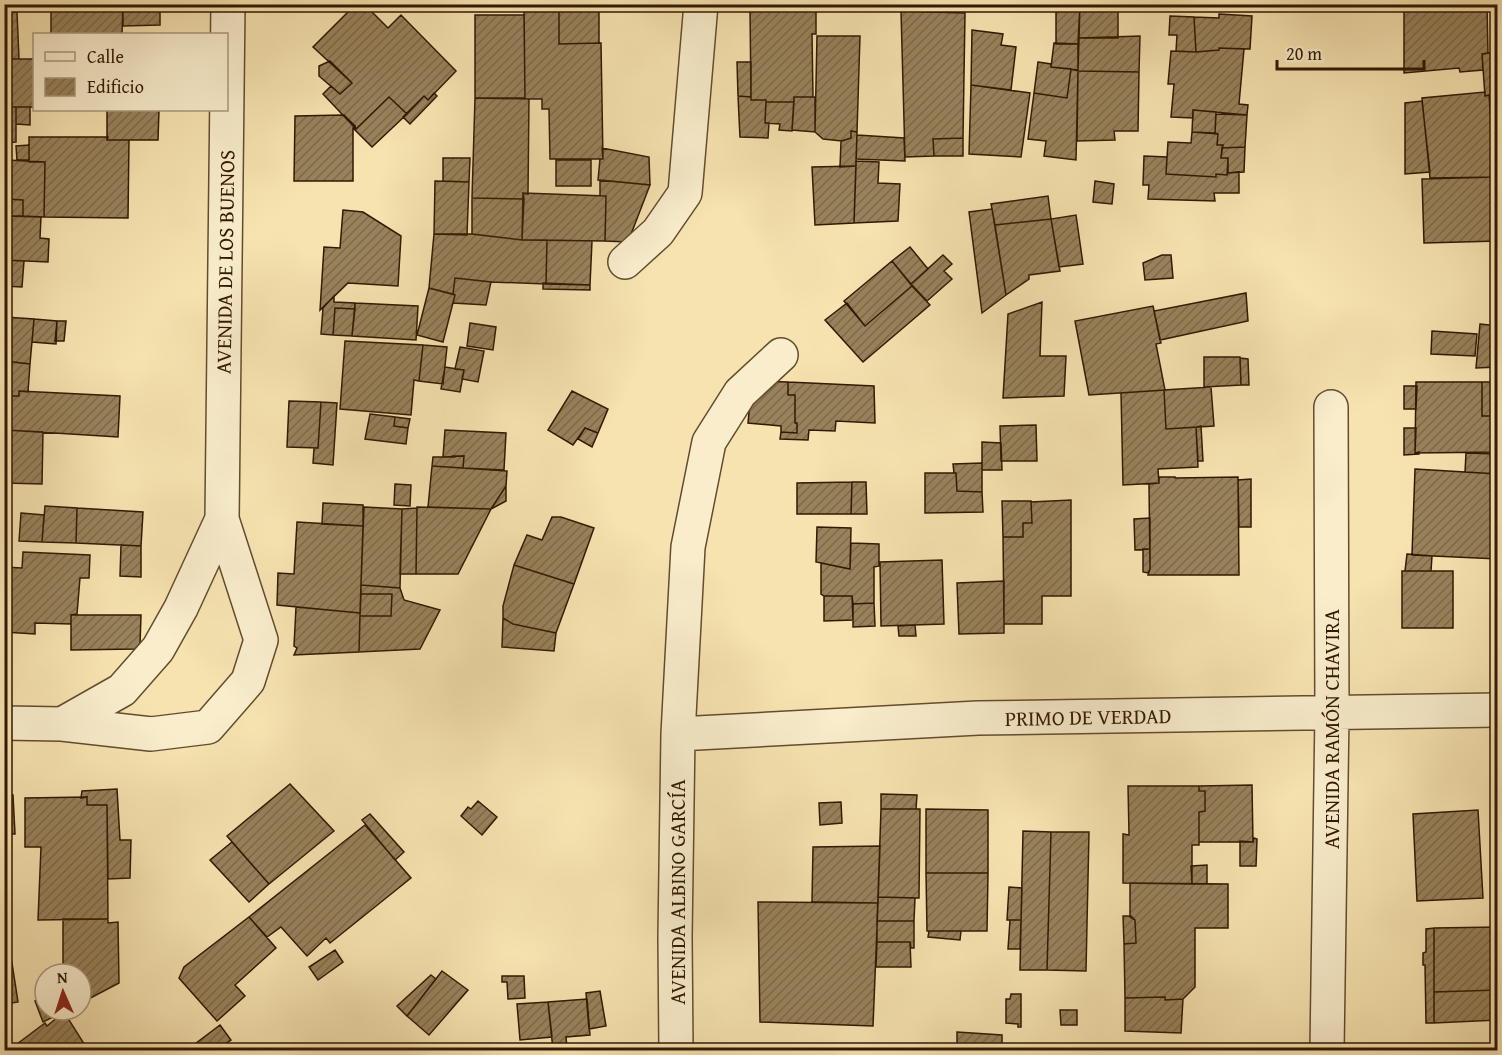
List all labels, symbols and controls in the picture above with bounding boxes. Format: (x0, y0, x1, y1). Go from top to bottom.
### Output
legend (33, 33, 228, 111)
scale bar (1277, 33, 1424, 71)
text: 20 m (1286, 40, 1322, 67)
text: Calle (87, 43, 124, 70)
text: Edificio (87, 73, 144, 100)
street label: AVENIDA DE LOS BUENOS (208, 150, 242, 374)
street label: AVENIDA RAMÓN CHAVIRA (1316, 609, 1347, 849)
street label: PRIMO DE VERDAD (1004, 700, 1172, 734)
street label: AVENIDA ALBINO GARCÍA (662, 779, 693, 1005)
north arrow (33, 962, 93, 1022)
text: N (56, 965, 68, 989)

